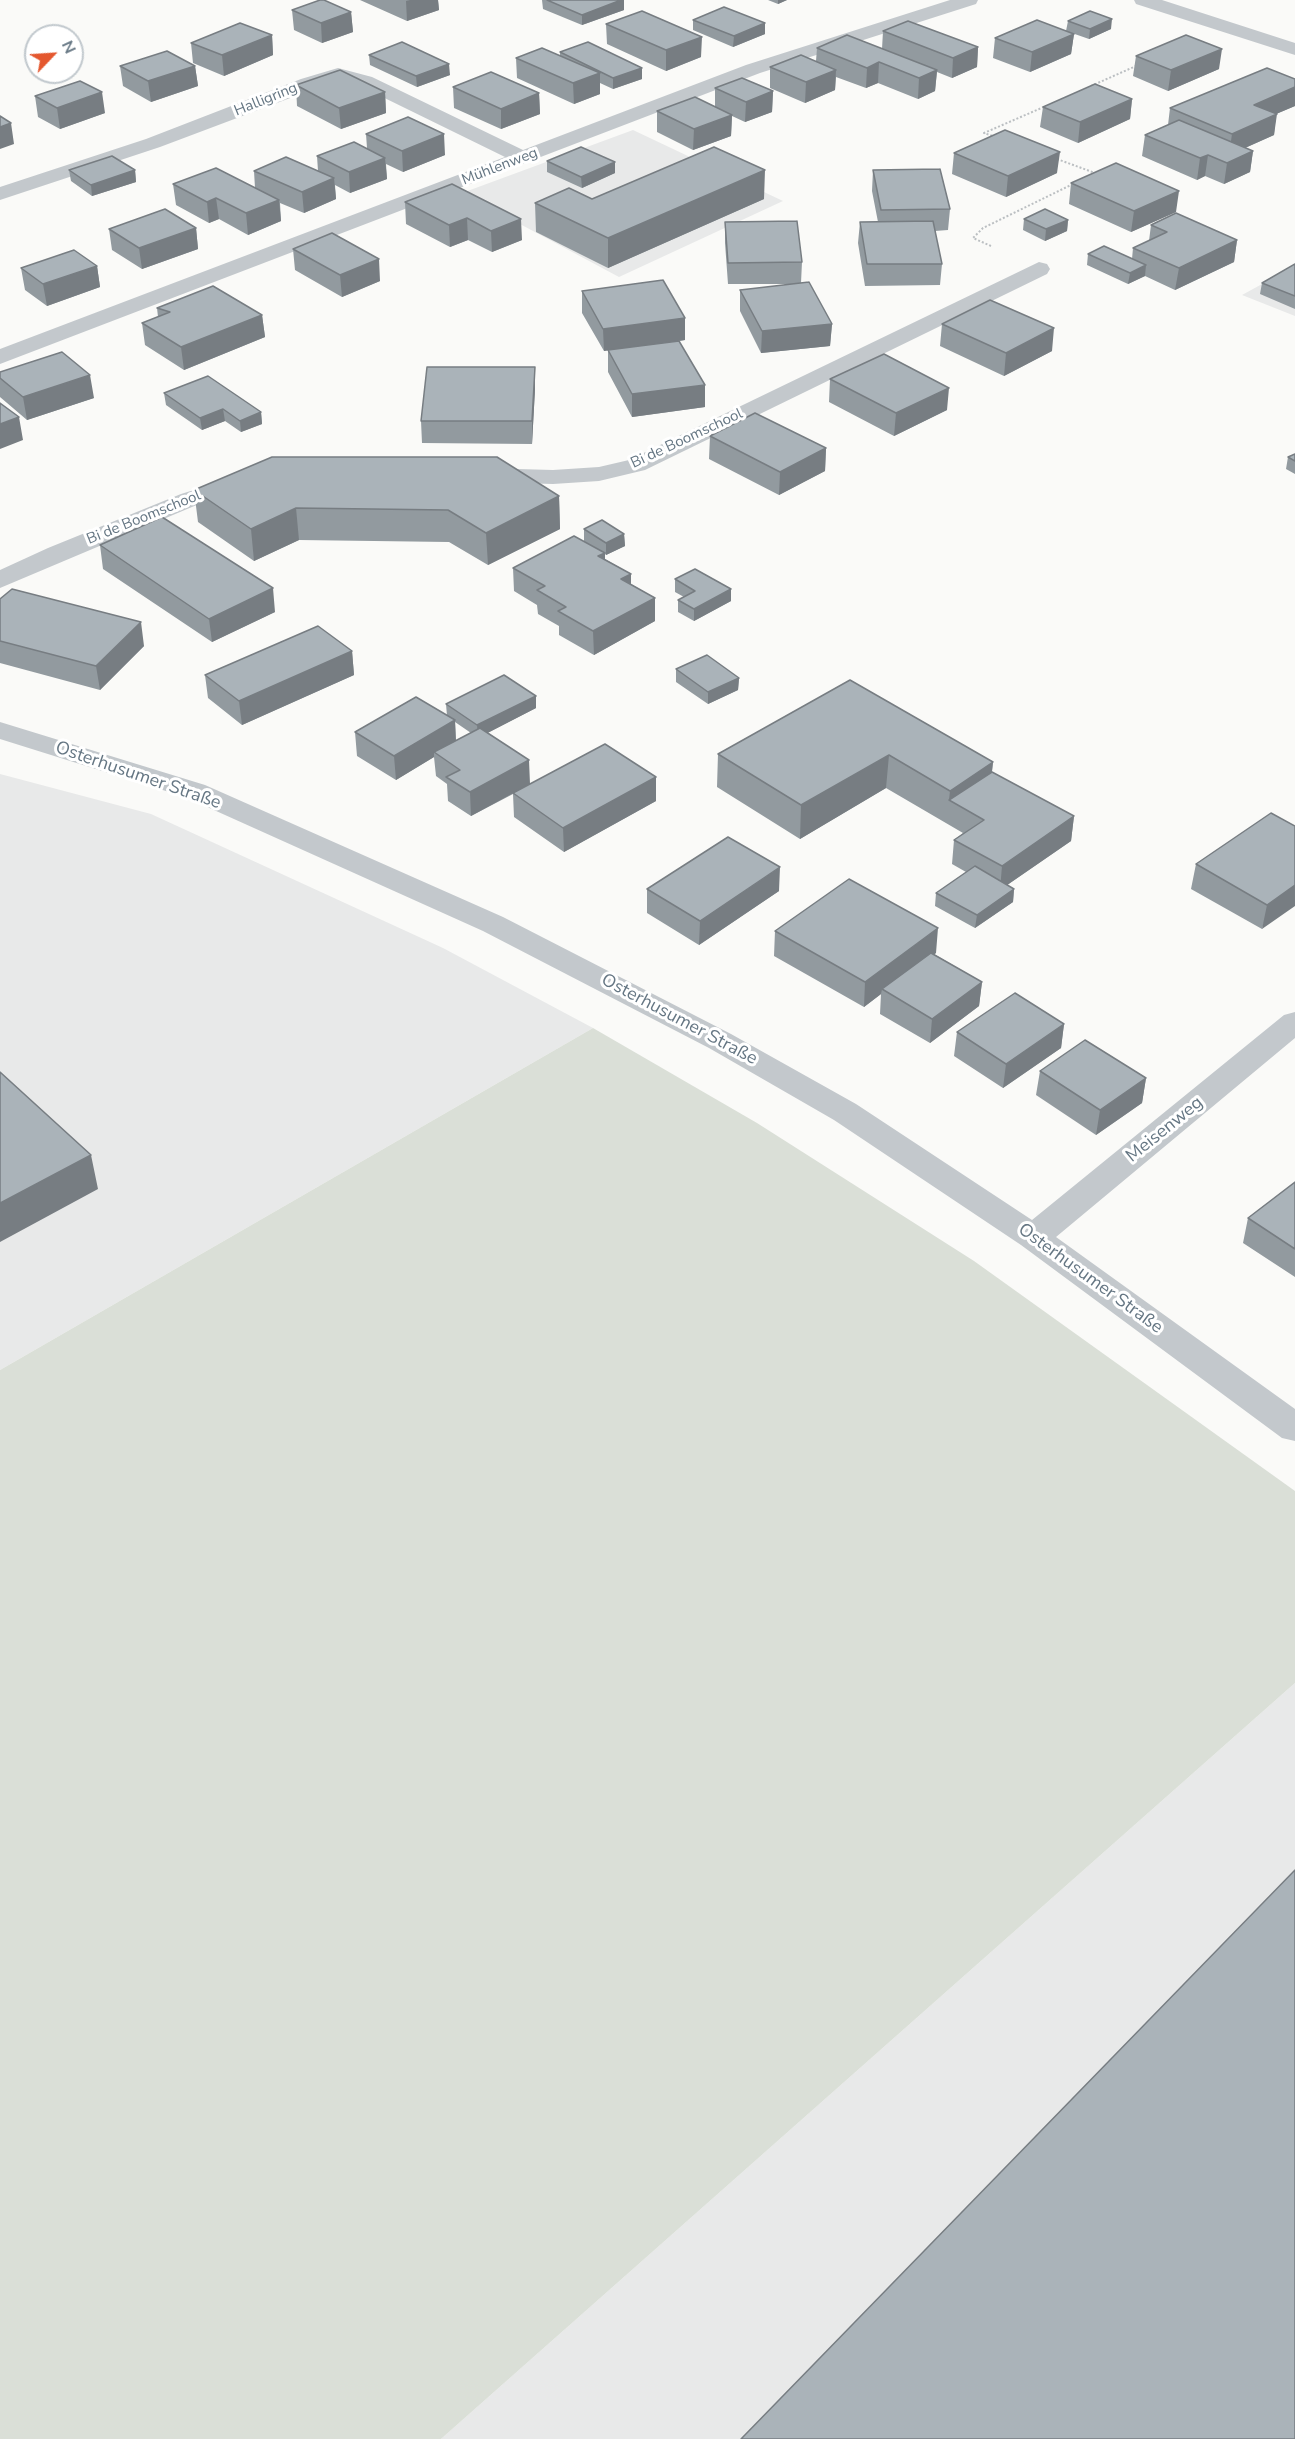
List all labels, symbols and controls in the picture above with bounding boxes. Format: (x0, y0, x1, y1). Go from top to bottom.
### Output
north arrow (24, 24, 84, 84)
text: N (56, 37, 81, 57)
street label: Halligring (232, 79, 300, 121)
street label: Mühlenweg (460, 144, 540, 190)
street label: Bi de Boomschool (628, 405, 746, 473)
street label: Bi de Boomschool (84, 487, 204, 549)
street label: Osterhusumer Straße (52, 738, 224, 814)
street label: Osterhusumer Straße (597, 970, 761, 1070)
street label: Meisenweg (1122, 1092, 1208, 1168)
street label: Osterhusumer Straße (1013, 1219, 1167, 1339)

